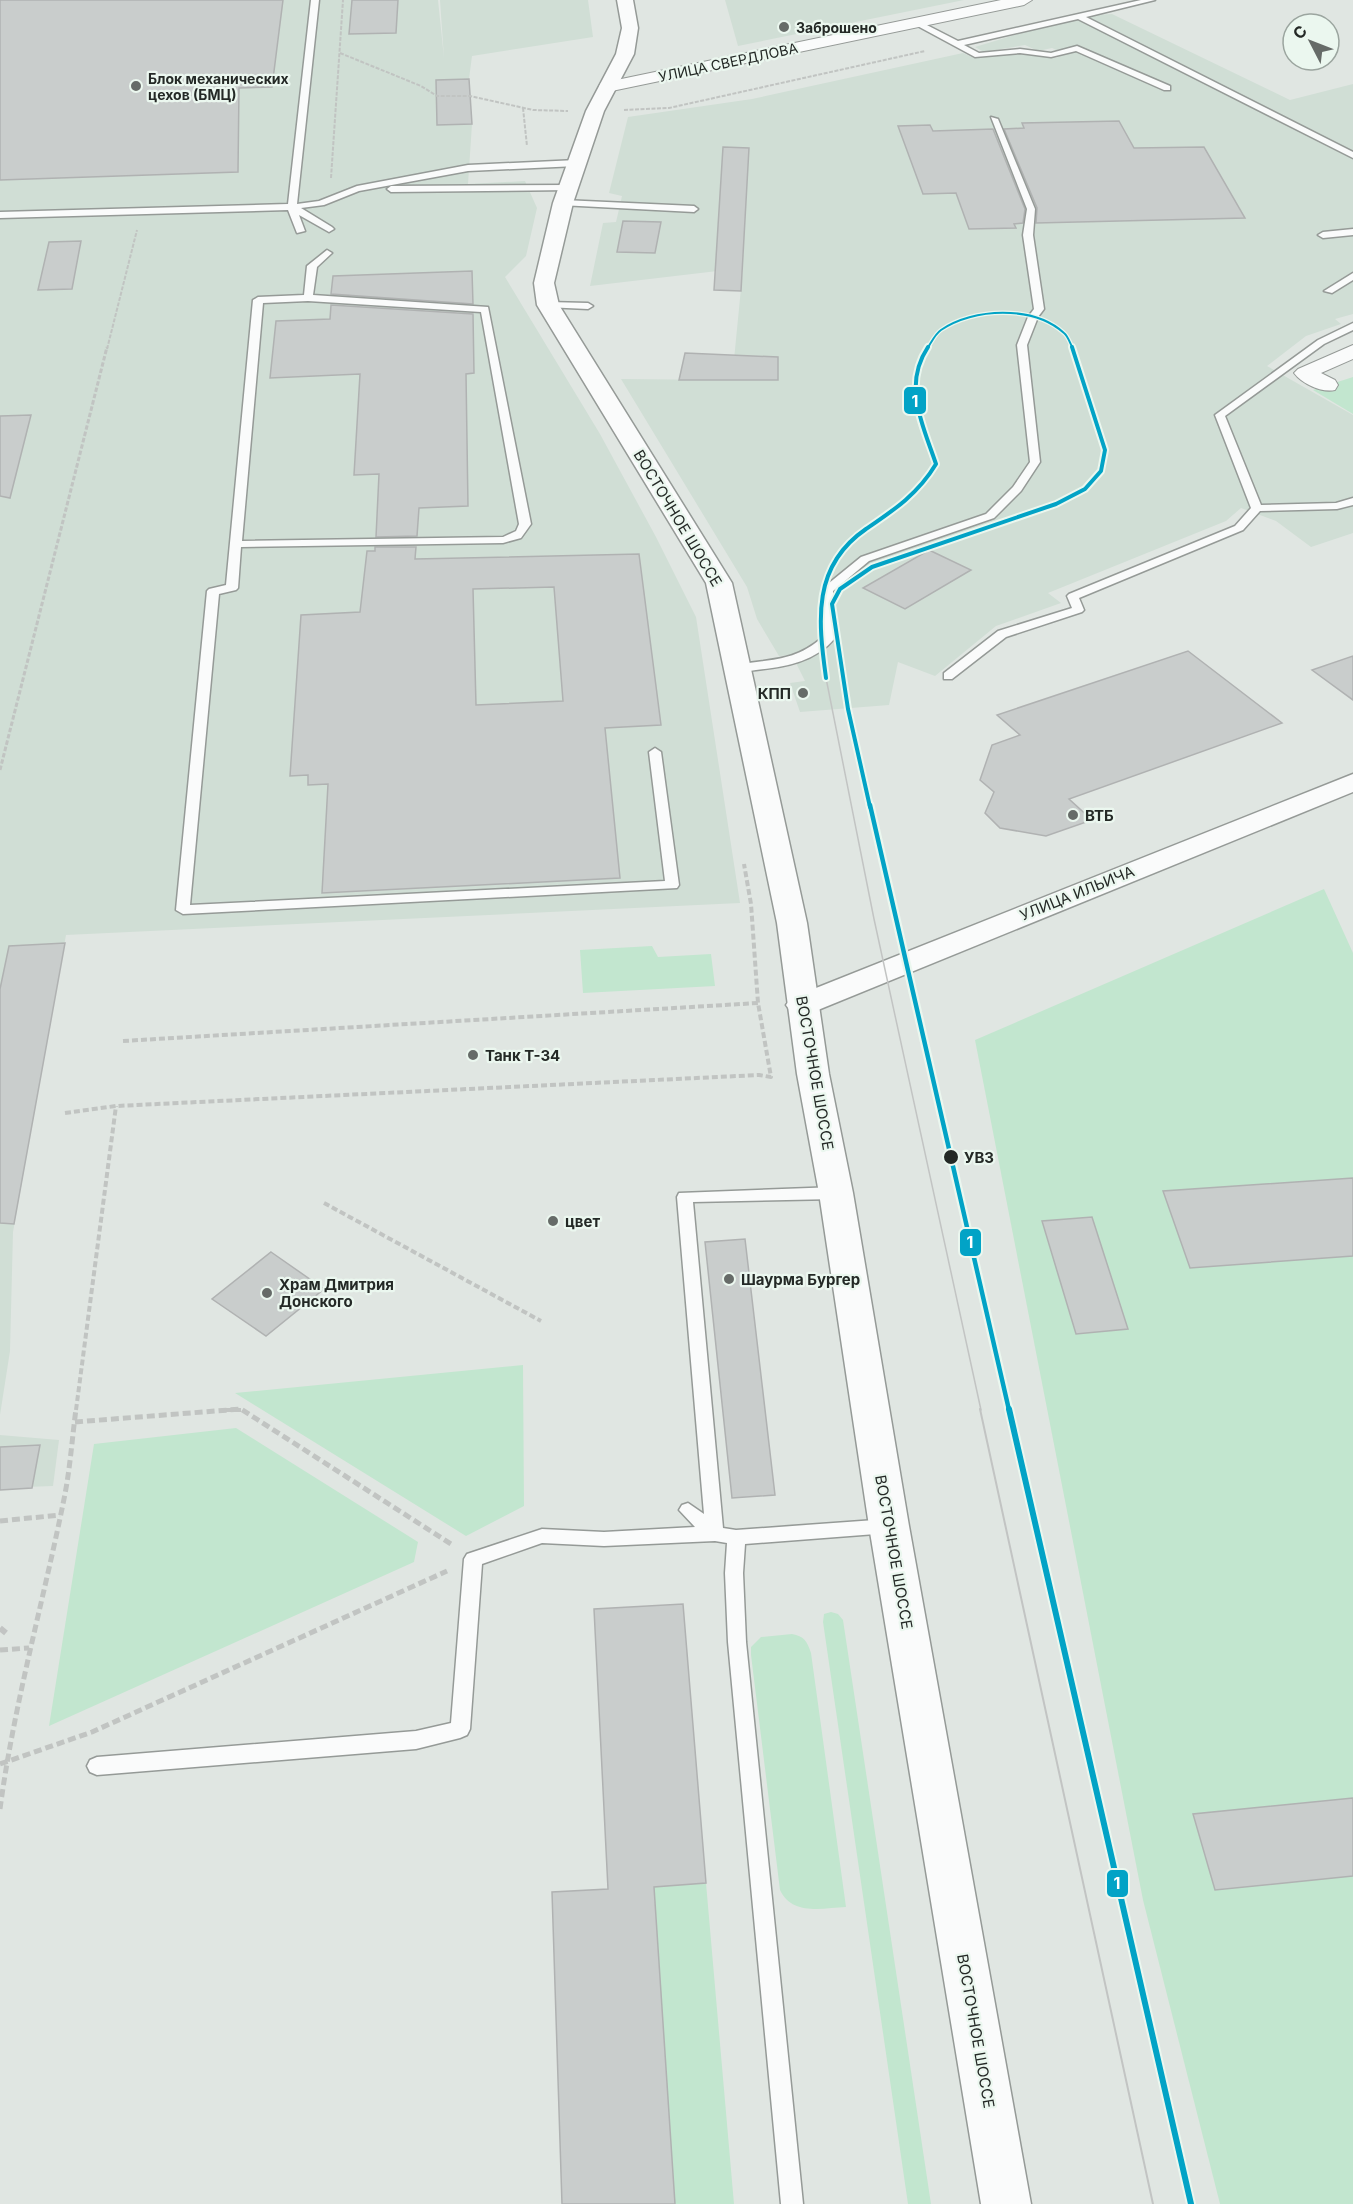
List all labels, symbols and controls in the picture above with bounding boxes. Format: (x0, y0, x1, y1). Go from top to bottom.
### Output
north arrow (1281, 12, 1341, 72)
place label: Заброшено (796, 19, 877, 36)
marker: Заброшено (777, 20, 791, 34)
text: С (1288, 21, 1311, 43)
street label: УЛИЦА СВЕРДЛОВА (657, 39, 800, 85)
place label: Блок механических цехов (БМЦ) (148, 70, 289, 103)
marker: Блок механических цехов (БМЦ) (129, 79, 143, 93)
line badge: 1 (903, 386, 927, 415)
text: 1 (912, 391, 918, 411)
street label: ВОСТОЧНОЕ ШОССЕ (630, 446, 726, 590)
place label: КПП (758, 684, 791, 703)
marker: КПП (796, 686, 810, 700)
place label: ВТБ (1085, 806, 1114, 825)
marker: ВТБ (1066, 808, 1080, 822)
street label: УЛИЦА ИЛЬИЧА (1017, 861, 1137, 925)
street label: ВОСТОЧНОЕ ШОССЕ (792, 994, 838, 1152)
place label: Танк Т-34 (485, 1046, 560, 1065)
marker: Танк Т-34 (466, 1048, 480, 1062)
marker: УВЗ (942, 1148, 960, 1166)
place label: УВЗ (964, 1148, 994, 1167)
place label: цвет (565, 1212, 600, 1231)
marker: цвет (546, 1214, 560, 1228)
line badge: 1 (959, 1228, 982, 1257)
text: 1 (967, 1232, 973, 1252)
place label: Шаурма Бургер (741, 1270, 860, 1289)
marker: Шаурма Бургер (722, 1272, 736, 1286)
place label: Храм Дмитрия Донского (279, 1275, 394, 1311)
marker: Храм Дмитрия Донского (260, 1286, 274, 1300)
street label: ВОСТОЧНОЕ ШОССЕ (871, 1473, 917, 1631)
line badge: 1 (1106, 1869, 1129, 1898)
text: 1 (1114, 1873, 1120, 1893)
street label: ВОСТОЧНОЕ ШОССЕ (953, 1952, 999, 2110)

